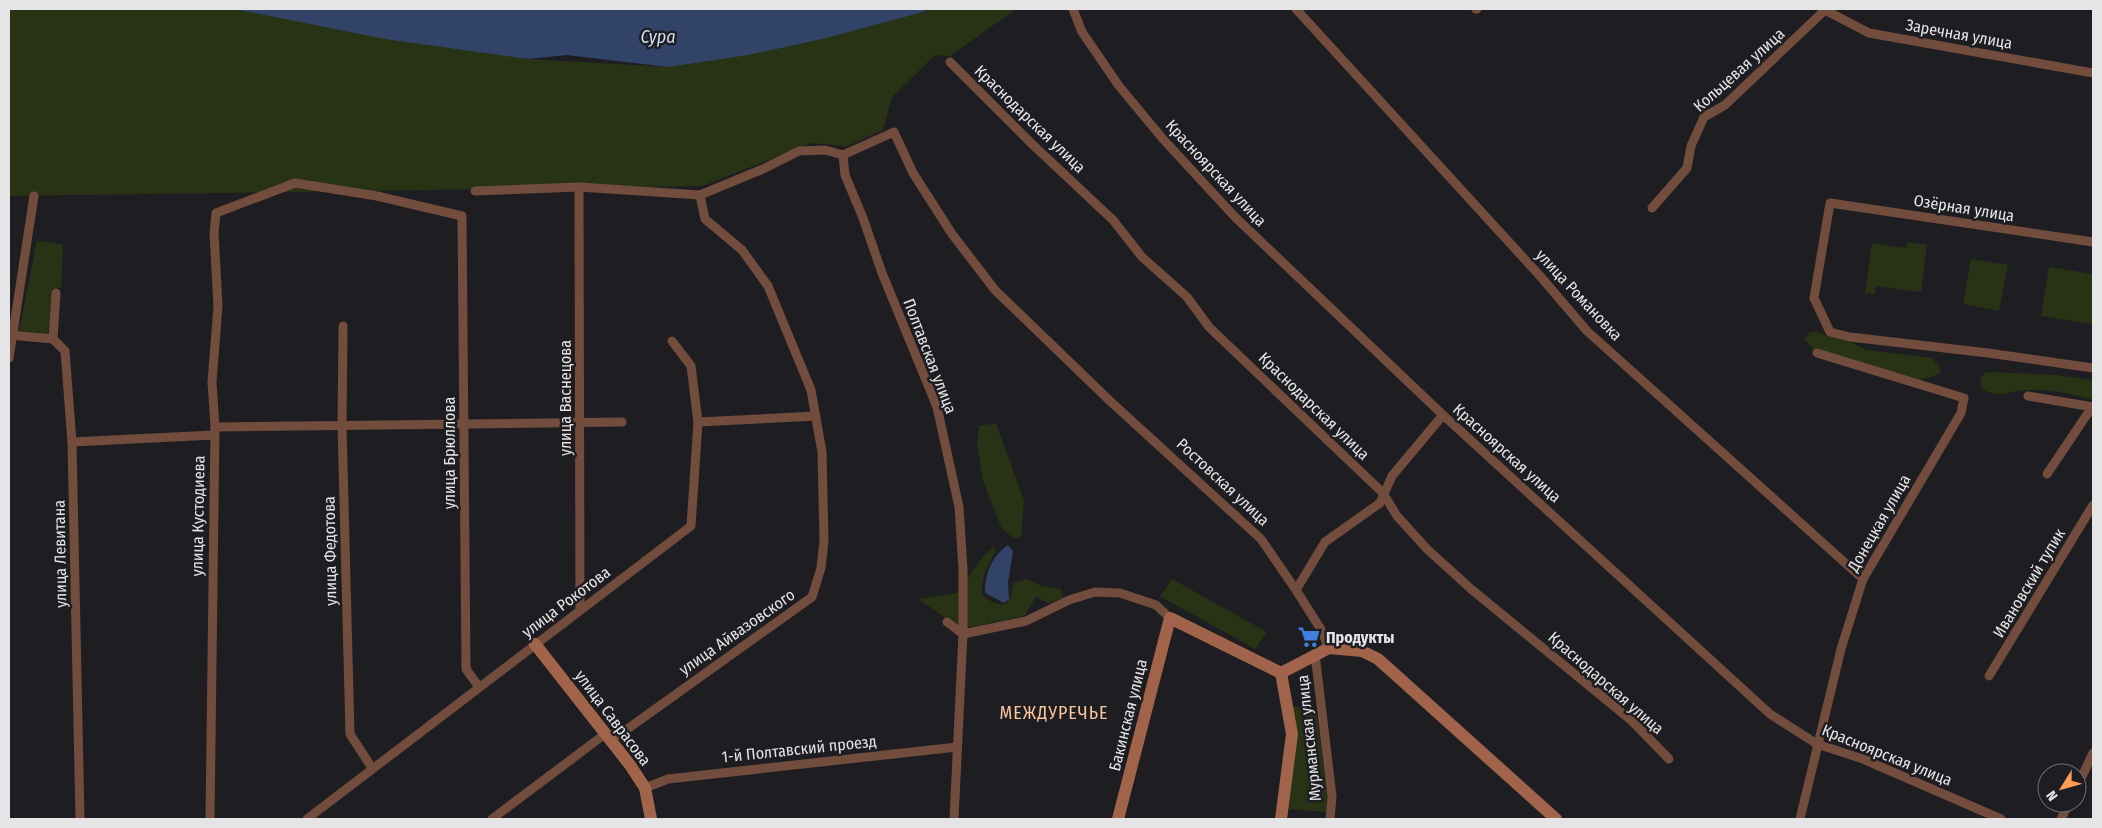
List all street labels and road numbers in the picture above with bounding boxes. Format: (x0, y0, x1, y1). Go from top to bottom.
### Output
street label: Заречная улица (1904, 15, 2014, 53)
street label: Кольцевая улица (1690, 24, 1789, 116)
street label: Краснодарская улица (971, 61, 1089, 177)
street label: Красноярская улица (1162, 116, 1270, 230)
street label: Озёрная улица (1912, 191, 2016, 225)
street label: улица Романовка (1532, 245, 1626, 345)
street label: Полтавская улица (899, 296, 961, 416)
street label: улица Васнецова (556, 340, 575, 456)
street label: Краснодарская улица (1255, 348, 1373, 464)
street label: улица Брюллова (440, 397, 459, 509)
street label: Красноярская улица (1449, 400, 1565, 507)
street label: Ростовская улица (1173, 434, 1273, 530)
street label: улица Кустодиева (187, 455, 209, 577)
street label: Донецкая улица (1843, 471, 1915, 576)
street label: улица Федотова (320, 496, 340, 606)
street label: улица Левитана (50, 500, 70, 608)
street label: Ивановский тупик (1989, 525, 2069, 641)
street label: улица Рокотова (518, 562, 614, 641)
street label: улица Айвазовского (675, 585, 799, 679)
street label: Краснодарская улица (1544, 628, 1668, 738)
street label: Бакинская улица (1105, 657, 1151, 773)
street label: улица Саврасова (571, 667, 655, 770)
street label: Мурманская улица (1293, 674, 1325, 802)
street label: Красноярская улица (1819, 720, 1955, 790)
street label: 1-й Полтавский проезд (721, 731, 877, 767)

